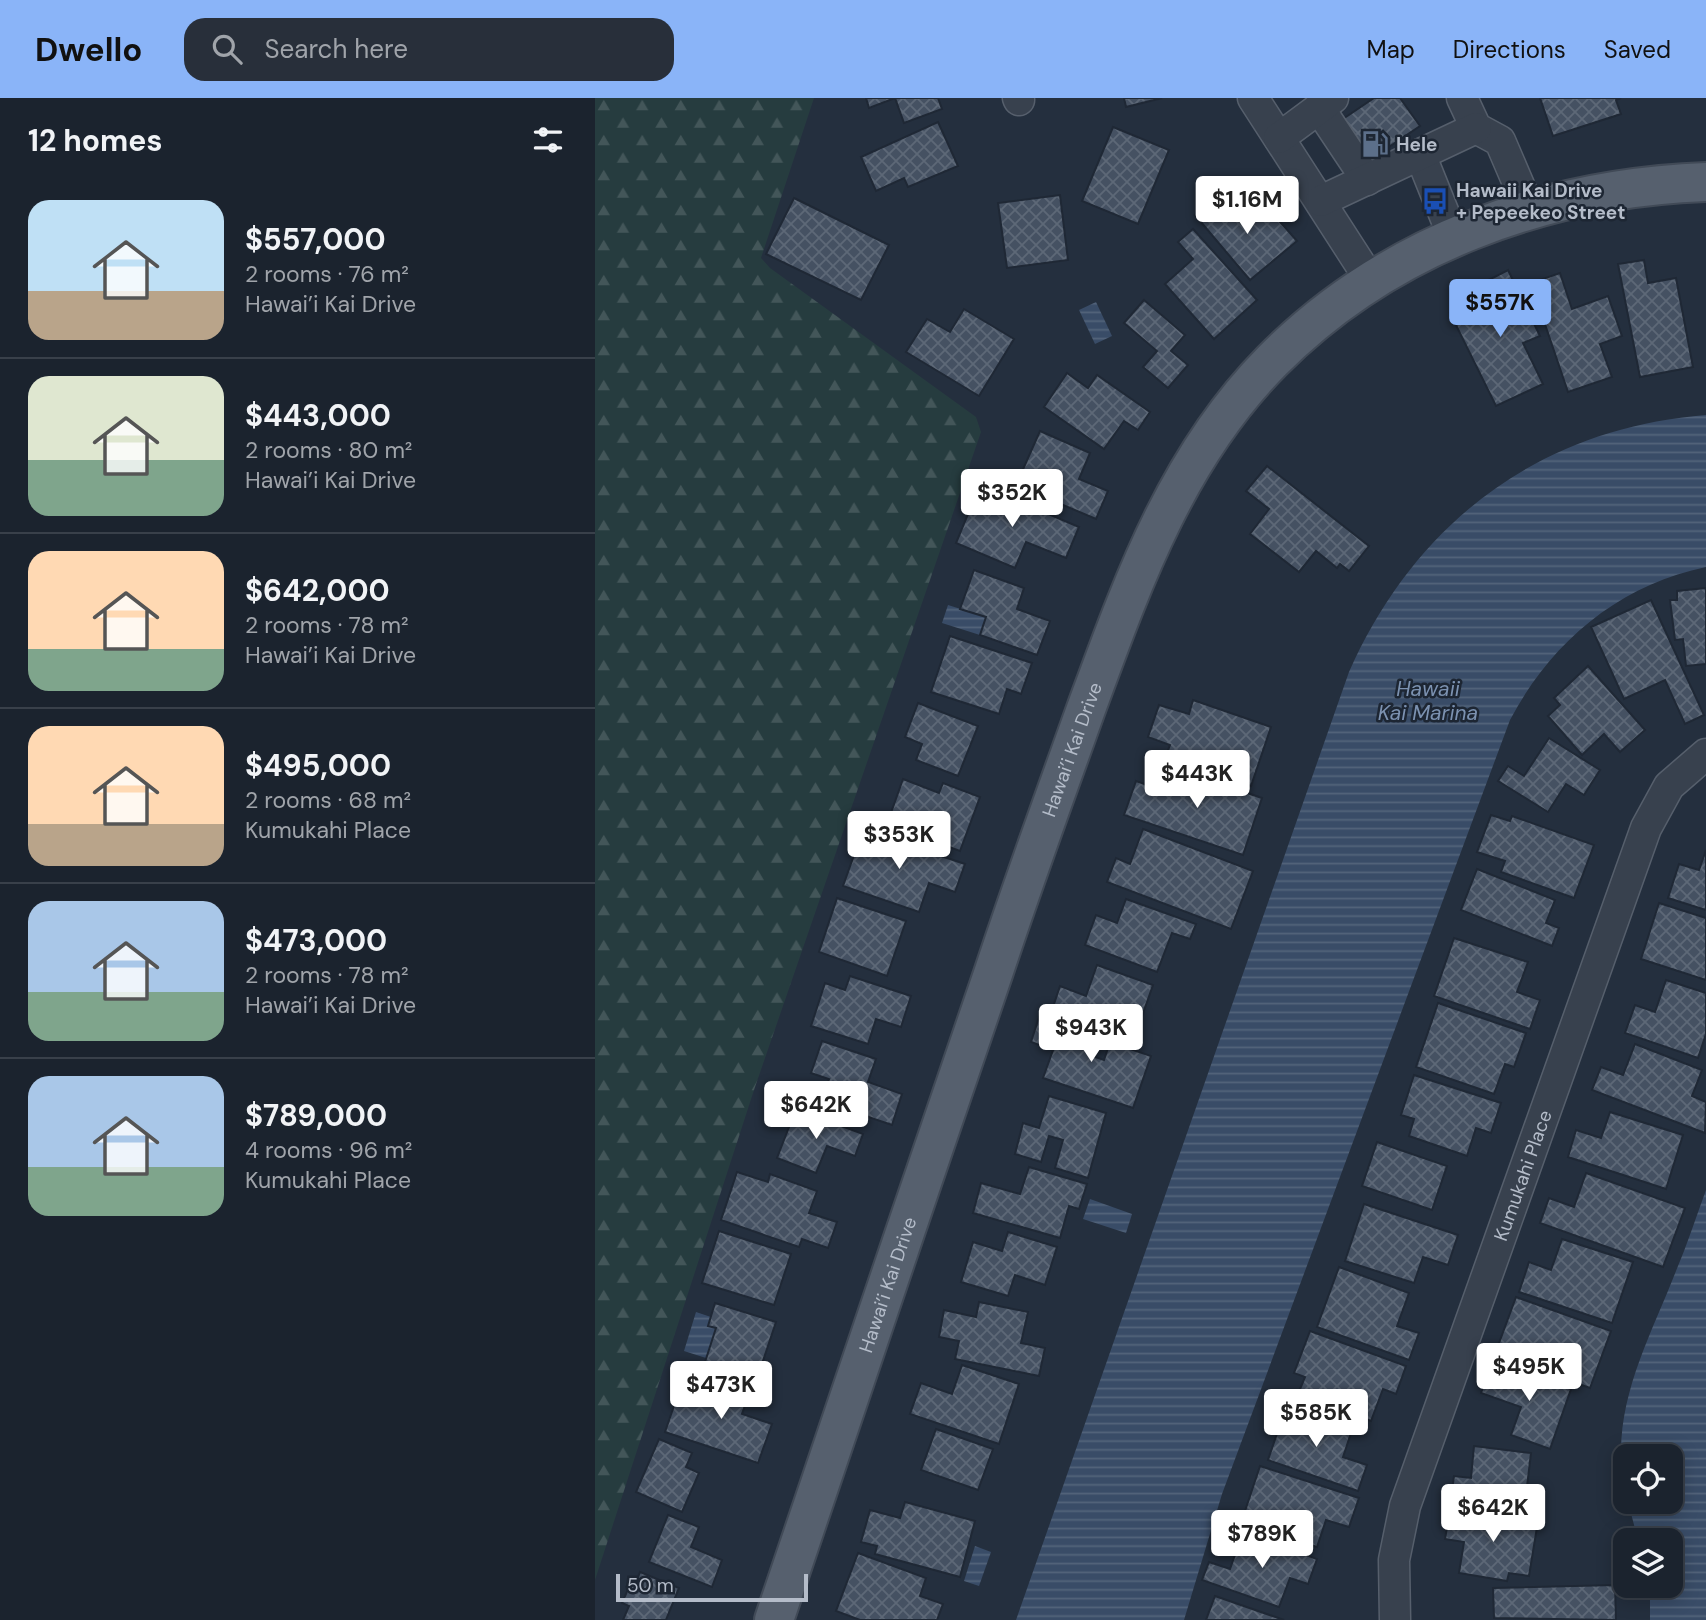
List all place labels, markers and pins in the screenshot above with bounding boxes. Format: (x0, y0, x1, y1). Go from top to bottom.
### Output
fuel station icon: Hele (1360, 129, 1390, 159)
place label: Hele (1396, 132, 1438, 157)
pin: $1.16M (1190, 176, 1304, 236)
place label: Hawaii Kai Drive + Pepeekeo Street (1456, 178, 1625, 225)
bus stop icon: Hawaii Kai Drive + Pepeekeo Street (1420, 186, 1450, 216)
pin: $557K (1451, 280, 1549, 339)
pin: $352K (963, 470, 1061, 529)
pin: $443K (1148, 750, 1246, 810)
pin: $353K (850, 812, 948, 871)
pin: $943K (1042, 1004, 1140, 1064)
pin: $642K (767, 1082, 865, 1141)
pin: $495K (1480, 1344, 1578, 1403)
pin: $473K (672, 1362, 770, 1421)
pin: $585K (1267, 1390, 1365, 1449)
pin: $642K (1444, 1484, 1542, 1544)
pin: $789K (1213, 1510, 1311, 1570)

